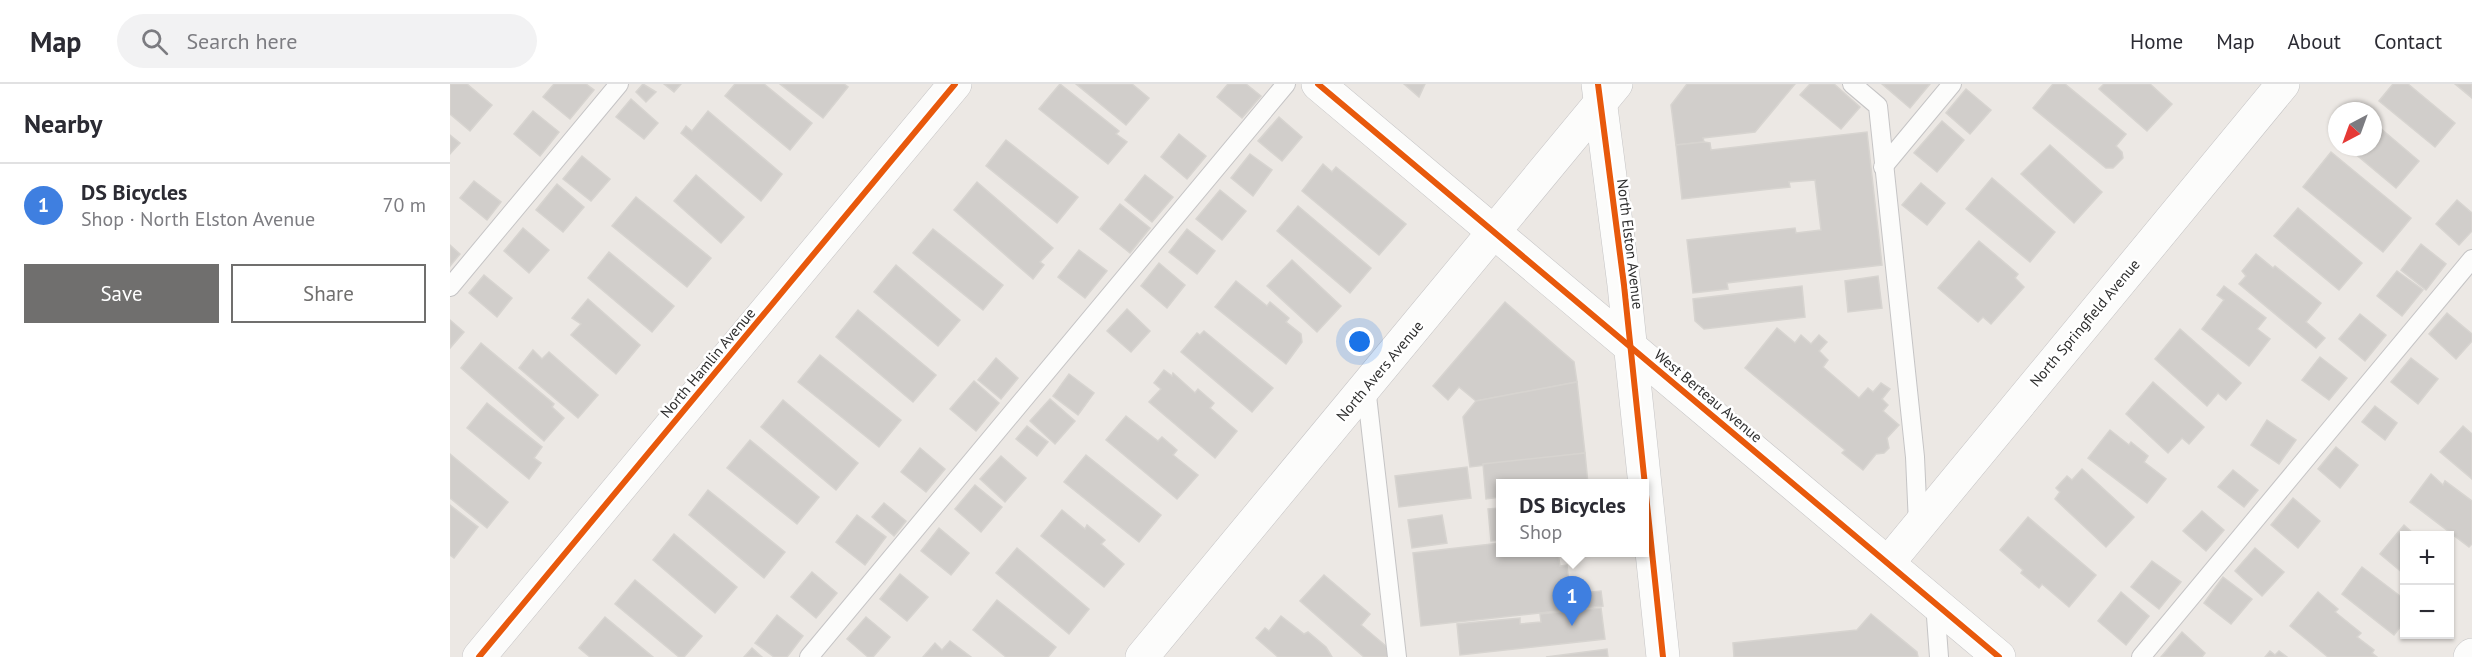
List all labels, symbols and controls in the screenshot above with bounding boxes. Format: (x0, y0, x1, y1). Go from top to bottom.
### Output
search box (117, 14, 537, 68)
text: Map (30, 23, 81, 60)
icon: search (138, 25, 171, 58)
text: Search here (186, 27, 297, 55)
text: Home (2130, 28, 2183, 55)
text: Map (2216, 28, 2255, 55)
text: About (2288, 28, 2341, 55)
text: Contact (2374, 28, 2442, 55)
north arrow (2328, 102, 2382, 156)
text: Nearby (24, 107, 102, 140)
text: DS Bicycles (81, 178, 187, 206)
street label: North Elston Avenue (1613, 178, 1648, 310)
text: 1 (38, 192, 49, 218)
text: 70 m (383, 192, 426, 218)
text: Shop · North Elston Avenue (81, 206, 315, 232)
street label: North Springfield Avenue (2026, 255, 2144, 390)
button: Save (24, 264, 219, 323)
button: Share (231, 264, 426, 323)
street label: North Hamlin Avenue (656, 304, 759, 422)
street label: North Avers Avenue (1332, 317, 1427, 425)
your location (1345, 327, 1374, 356)
street label: West Berteau Avenue (1650, 345, 1766, 446)
popup (1496, 479, 1649, 557)
text: DS Bicycles (1519, 491, 1626, 519)
text: Shop (1519, 519, 1562, 545)
map controls (2400, 531, 2454, 639)
button: + (2400, 531, 2454, 585)
pin: 1 (1552, 576, 1592, 626)
button: − (2400, 585, 2454, 639)

